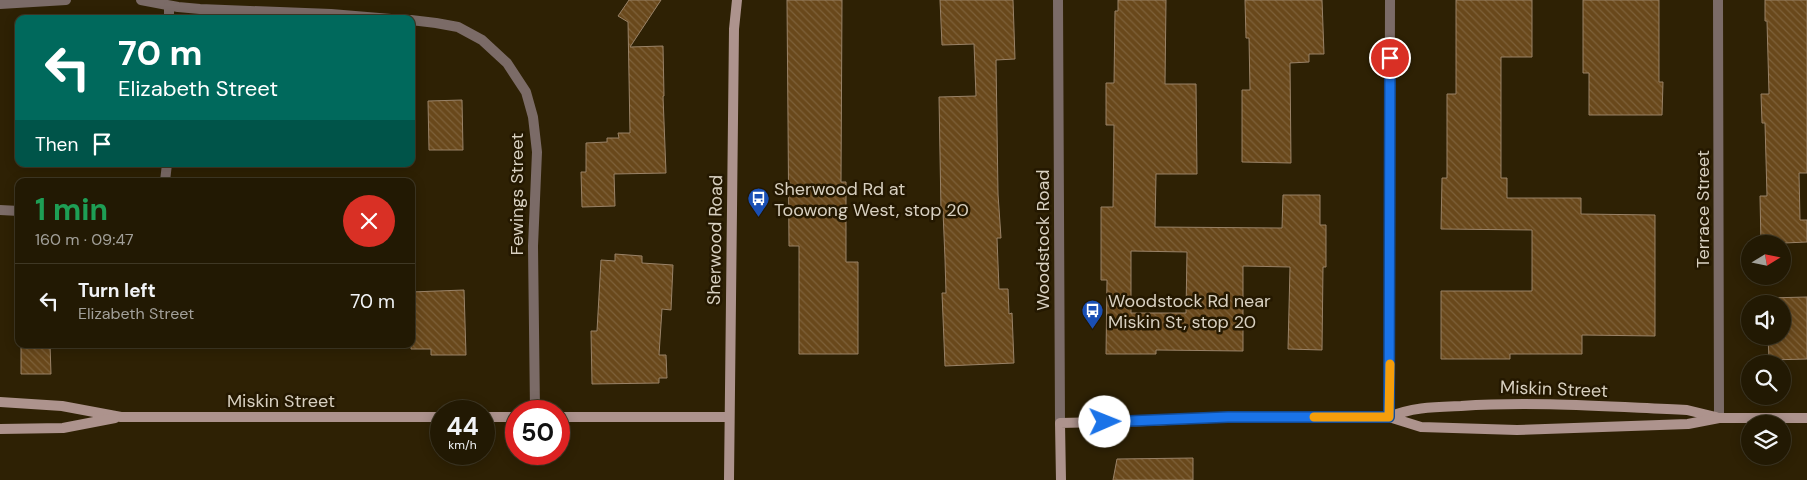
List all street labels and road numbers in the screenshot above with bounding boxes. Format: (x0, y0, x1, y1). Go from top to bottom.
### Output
street label: Fewings Street (505, 133, 529, 255)
street label: Terrace Street (1691, 150, 1715, 268)
street label: Woodstock Road (1031, 169, 1055, 311)
street label: Sherwood Road (702, 175, 728, 305)
street label: Miskin Street (1500, 375, 1608, 403)
street label: Miskin Street (227, 389, 335, 413)

